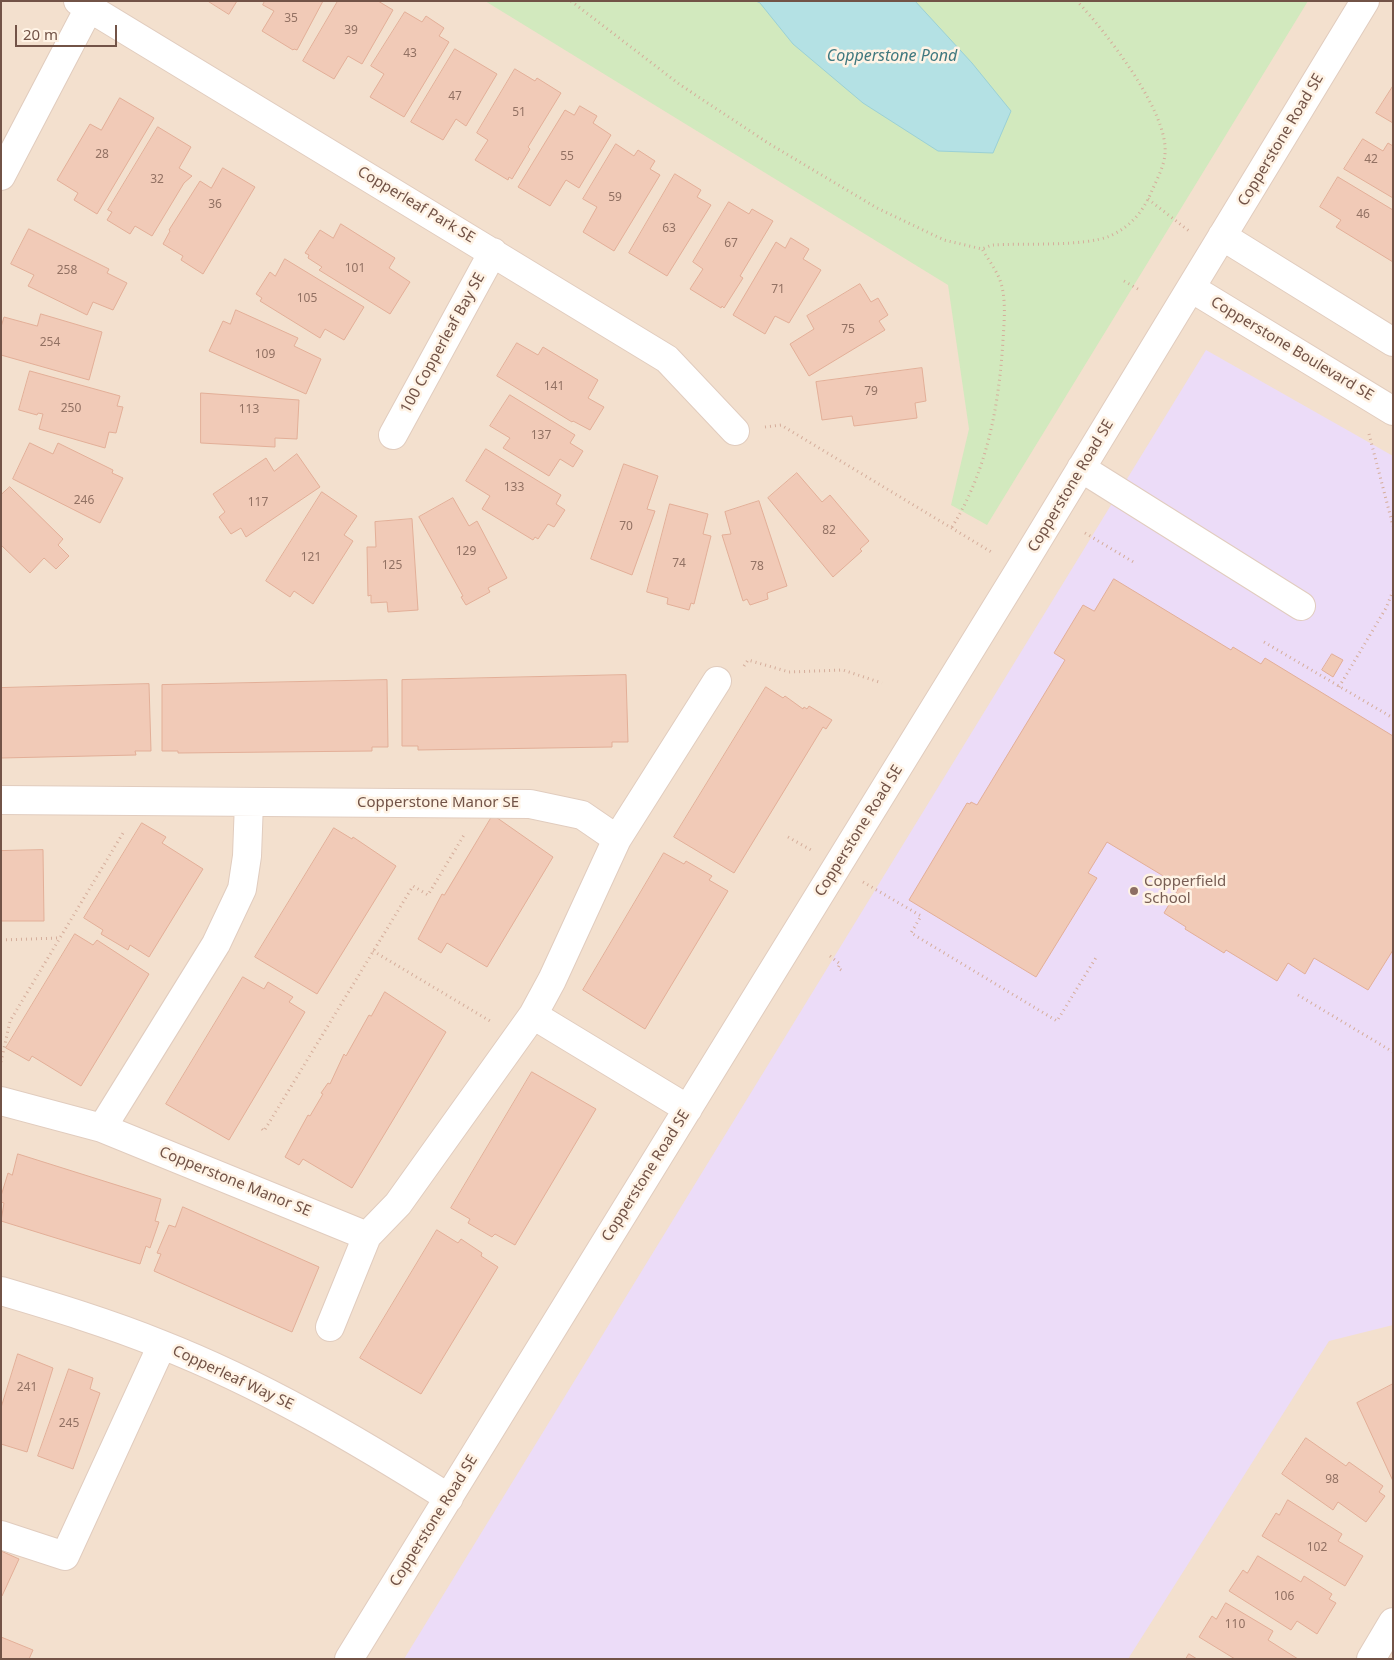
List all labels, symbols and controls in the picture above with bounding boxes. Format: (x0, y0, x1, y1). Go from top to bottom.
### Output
house number: 35 (284, 12, 298, 26)
scale bar (18, 15, 120, 47)
text: 20 m (23, 24, 58, 44)
house number: 39 (344, 24, 358, 38)
water label: Copperstone Pond (827, 46, 957, 66)
house number: 43 (403, 47, 417, 61)
street label: Copperstone Road SE (1234, 70, 1328, 210)
house number: 47 (448, 90, 462, 104)
house number: 51 (512, 106, 526, 120)
house number: 28 (95, 148, 109, 162)
house number: 55 (560, 150, 574, 164)
house number: 42 (1364, 153, 1378, 167)
street label: Copperleaf Park SE (354, 163, 478, 247)
house number: 32 (150, 173, 164, 187)
house number: 59 (608, 191, 622, 205)
house number: 36 (208, 198, 222, 212)
house number: 46 (1356, 208, 1370, 222)
house number: 63 (662, 222, 676, 236)
house number: 67 (724, 237, 738, 251)
house number: 101 (345, 262, 365, 276)
house number: 258 (57, 264, 77, 278)
street label: 100 Copperleaf Bay SE (397, 270, 489, 416)
house number: 71 (771, 283, 785, 297)
house number: 105 (297, 292, 317, 306)
street label: Copperstone Boulevard SE (1207, 293, 1377, 405)
house number: 75 (841, 323, 855, 337)
house number: 254 (40, 336, 60, 350)
house number: 109 (255, 348, 275, 362)
house number: 141 (544, 380, 564, 394)
house number: 79 (864, 385, 878, 399)
house number: 250 (61, 402, 81, 416)
house number: 113 (239, 403, 259, 417)
street label: Copperstone Road SE (1024, 416, 1118, 556)
house number: 137 (531, 429, 551, 443)
house number: 133 (504, 481, 524, 495)
house number: 246 (74, 494, 94, 508)
house number: 117 (248, 496, 268, 510)
house number: 70 (619, 520, 633, 534)
house number: 82 (822, 524, 836, 538)
house number: 129 (456, 545, 476, 559)
house number: 121 (301, 551, 321, 565)
house number: 74 (672, 557, 686, 571)
house number: 125 (382, 559, 402, 573)
house number: 78 (750, 560, 764, 574)
street label: Copperstone Road SE (811, 762, 907, 900)
street label: Copperstone Manor SE (357, 794, 519, 812)
place label: Copperfield School (1144, 873, 1226, 908)
marker: Copperfield School (1128, 885, 1140, 897)
street label: Copperstone Road SE (598, 1107, 694, 1245)
street label: Copperstone Manor SE (157, 1143, 313, 1221)
street label: Copperleaf Way SE (170, 1342, 296, 1414)
house number: 241 (17, 1381, 37, 1395)
house number: 245 (59, 1417, 79, 1431)
street label: Copperstone Road SE (386, 1452, 482, 1590)
house number: 98 (1325, 1473, 1339, 1487)
house number: 102 (1307, 1541, 1327, 1555)
house number: 106 (1274, 1590, 1294, 1604)
house number: 110 (1225, 1618, 1245, 1632)

